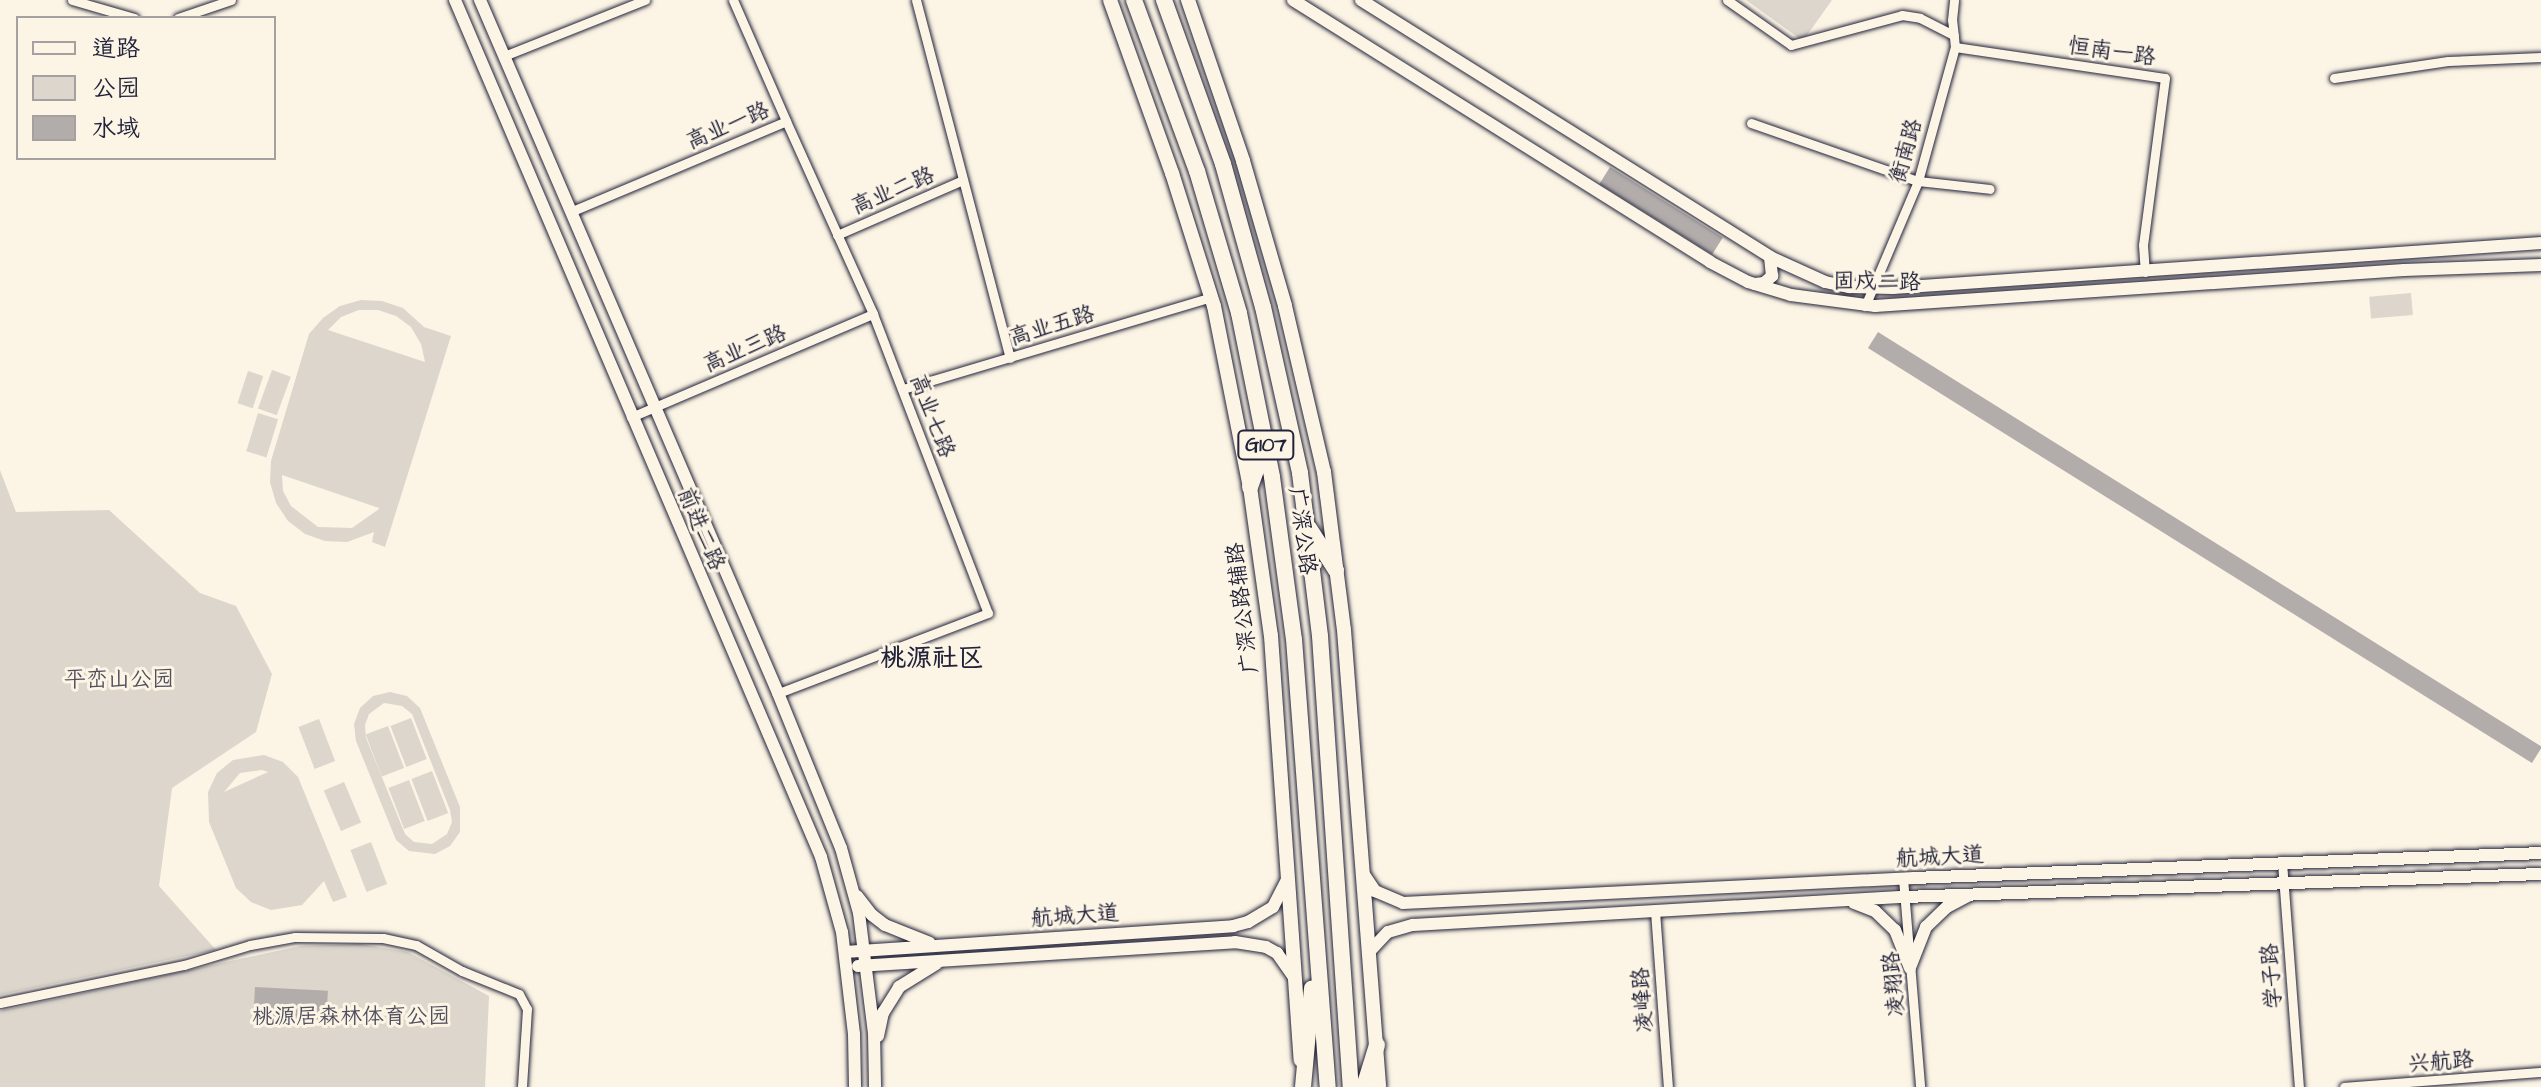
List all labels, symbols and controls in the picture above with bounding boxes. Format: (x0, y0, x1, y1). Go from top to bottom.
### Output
legend (16, 16, 276, 160)
text: 道路 (92, 32, 140, 66)
street label: 恒南一路 (2067, 33, 2157, 71)
text: 公园 (92, 72, 140, 106)
street label: 高业一路 (682, 97, 774, 155)
text: 水域 (92, 112, 140, 146)
street label: 衡南路 (1884, 116, 1928, 186)
street label: 高业二路 (847, 162, 939, 220)
street label: 固戍二路 (1833, 268, 1921, 296)
street label: 高业五路 (1006, 301, 1098, 351)
street label: 高业三路 (699, 320, 791, 378)
street label: 高业七路 (904, 370, 960, 462)
road number: G107 (1236, 429, 1296, 461)
street label: 前进二路 (672, 483, 730, 575)
street label: 广深公路 (1283, 486, 1321, 576)
street label: 广深公路辅路 (1222, 541, 1264, 675)
district label: 桃源社区 (880, 643, 984, 675)
park label: 平峦山公园 (64, 667, 174, 693)
street label: 航城大道 (1895, 842, 1985, 872)
street label: 航城大道 (1030, 900, 1120, 932)
street label: 学子路 (2257, 942, 2287, 1010)
street label: 凌翔路 (1878, 950, 1910, 1018)
street label: 凌峰路 (1628, 966, 1658, 1034)
park label: 桃源居森林体育公园 (252, 1004, 450, 1030)
street label: 兴航路 (2407, 1047, 2475, 1077)

